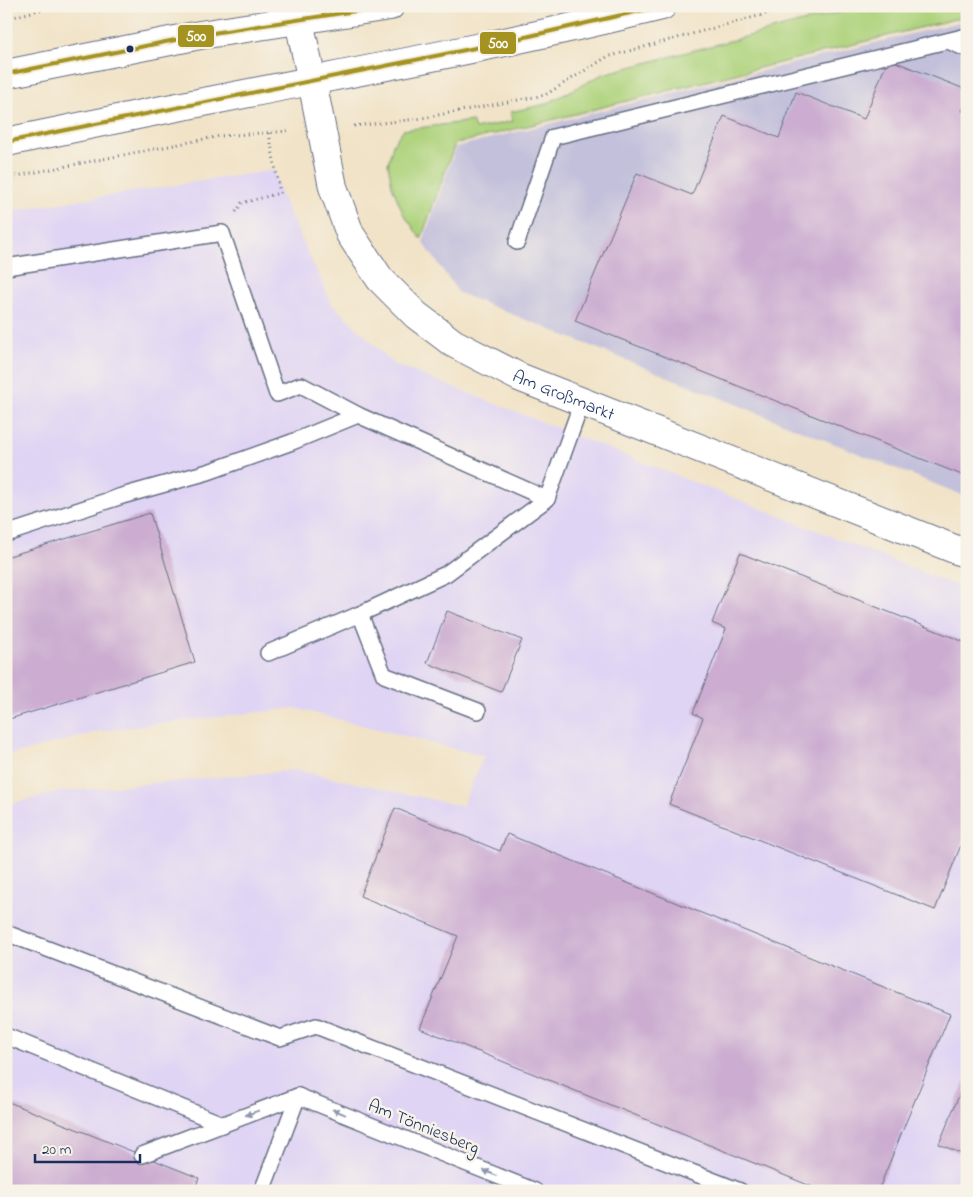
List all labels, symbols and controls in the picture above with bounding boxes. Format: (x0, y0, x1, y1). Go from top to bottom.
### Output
line badge: 500 (177, 24, 215, 48)
text: 500 (186, 27, 206, 48)
line badge: 500 (479, 31, 517, 55)
text: 500 (488, 34, 508, 55)
unlabelled marker (125, 44, 135, 54)
street label: Am Großmarkt (507, 365, 618, 429)
street label: Am Tönniesberg (363, 1094, 483, 1163)
one-way arrow (332, 1108, 346, 1116)
one-way arrow (245, 1110, 260, 1117)
scale bar (35, 1132, 140, 1164)
text: 20 m (42, 1139, 72, 1161)
one-way arrow (483, 1168, 497, 1176)

